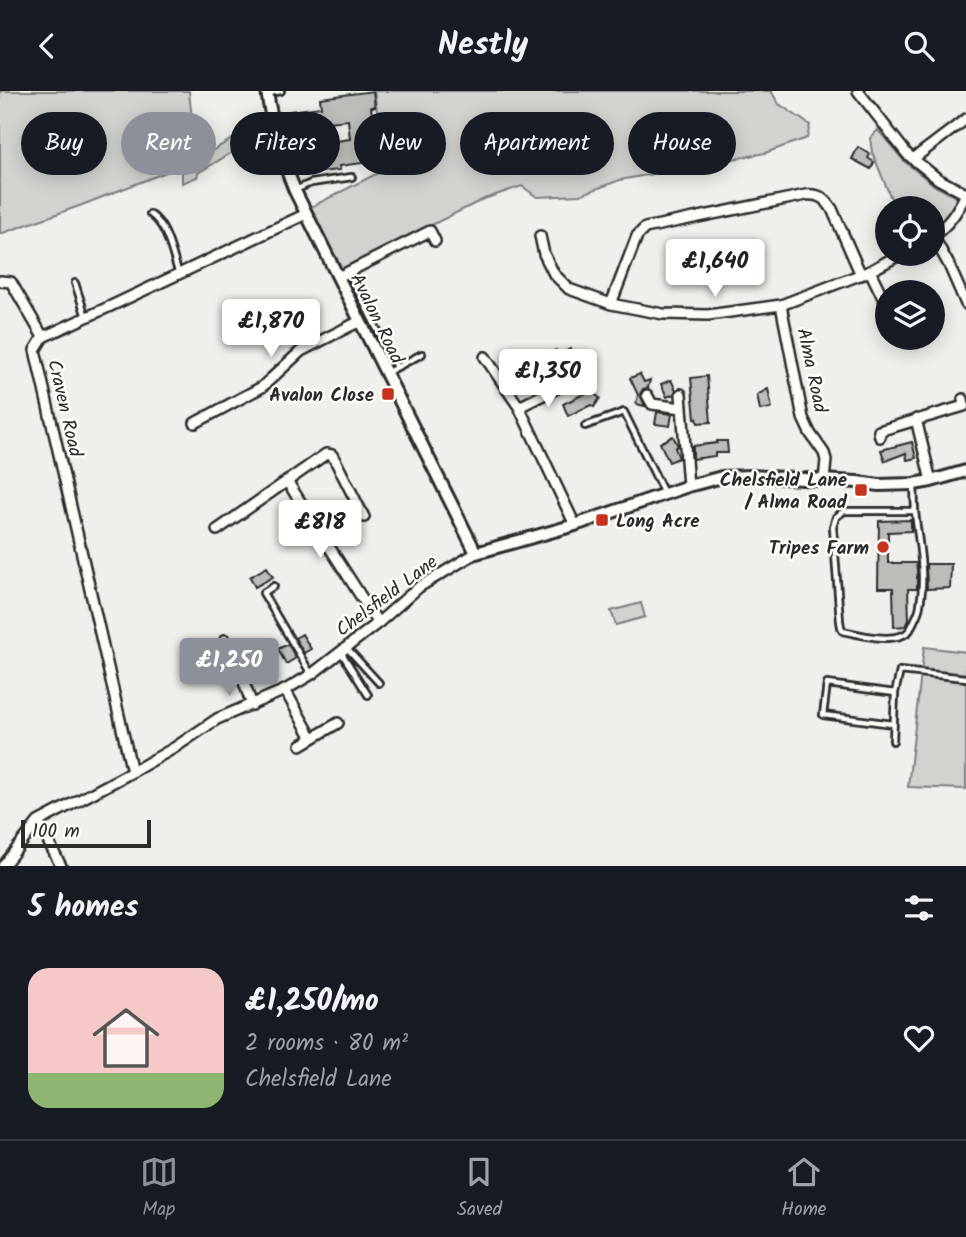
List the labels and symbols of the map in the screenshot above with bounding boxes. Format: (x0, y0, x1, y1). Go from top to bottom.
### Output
pin: £1,640 (658, 239, 772, 299)
street label: Avalon Road (341, 268, 411, 370)
pin: £1,870 (214, 299, 328, 359)
street label: Alma Road (787, 325, 835, 416)
pin: £1,350 (491, 349, 605, 409)
street label: Craven Road (38, 357, 90, 461)
place label: Avalon Close (269, 381, 374, 411)
marker: Avalon Close (380, 386, 396, 402)
place label: Chelsfield Lane / Alma Road (720, 466, 848, 518)
marker: Chelsfield Lane / Alma Road (853, 482, 869, 498)
pin: £818 (279, 501, 361, 560)
place label: Long Acre (616, 507, 699, 537)
marker: Long Acre (594, 512, 610, 528)
place label: Tripes Farm (769, 534, 869, 564)
marker: Tripes Farm (875, 539, 891, 555)
street label: Chelsfield Lane (330, 548, 445, 645)
pin: £1,250 (172, 639, 286, 698)
scale bar (21, 817, 150, 849)

